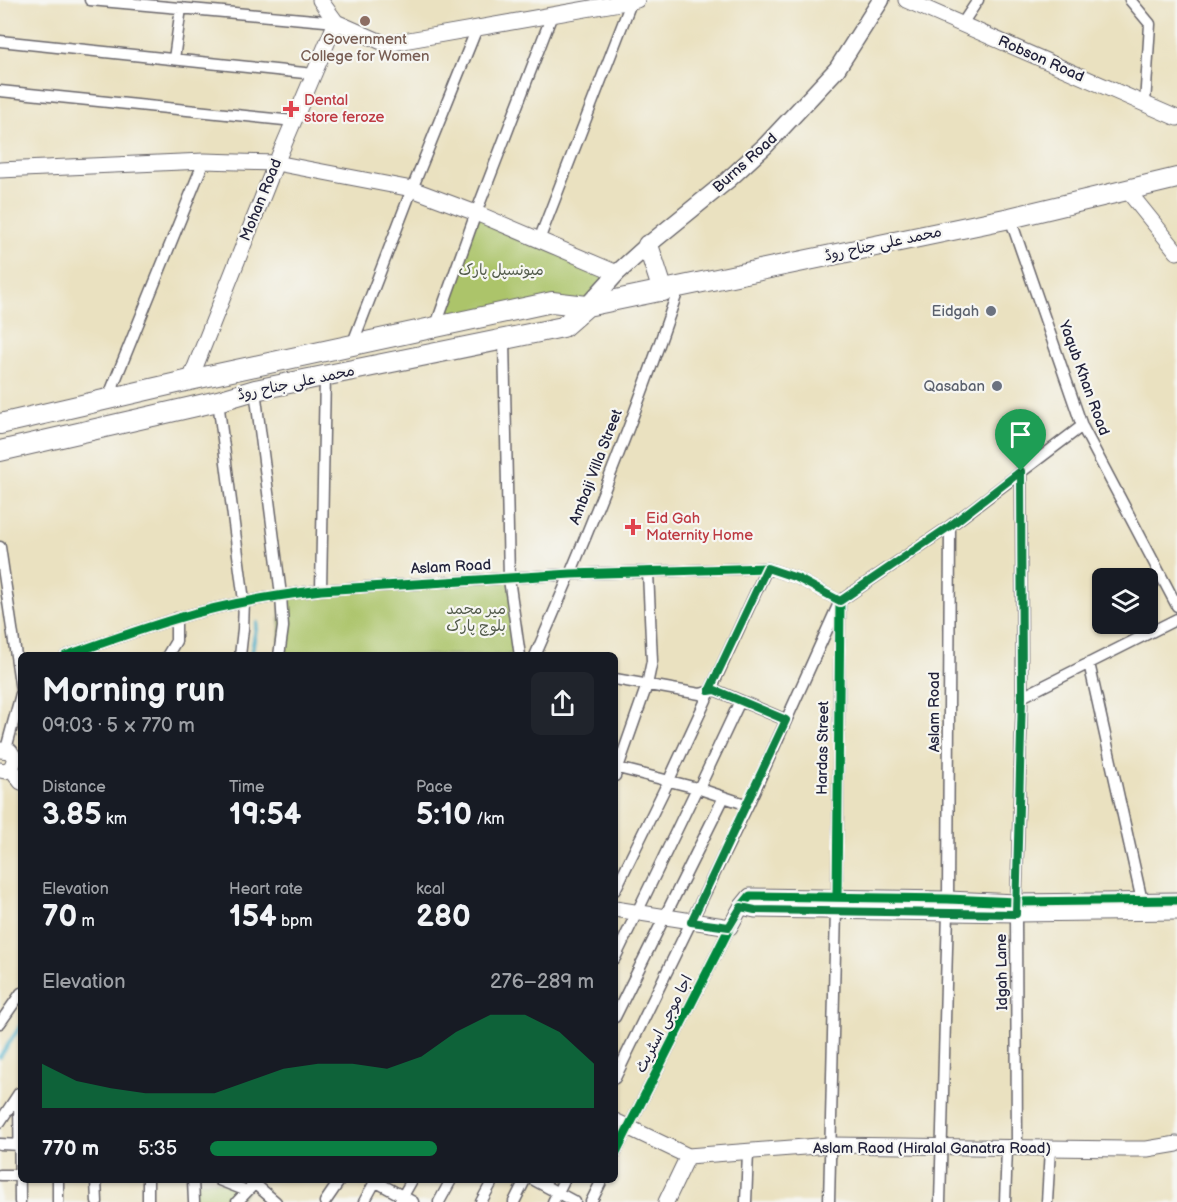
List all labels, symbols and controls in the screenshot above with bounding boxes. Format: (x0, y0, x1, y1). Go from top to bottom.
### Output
marker: Government College for Women (358, 14, 372, 28)
place label: Government College for Women (301, 30, 429, 66)
street label: Robson Road (995, 32, 1087, 86)
place label: Dental store feroze (304, 91, 385, 127)
marker: Dental store feroze (282, 100, 300, 118)
street label: Burns Road (709, 129, 781, 197)
street label: Mohan Road (236, 156, 286, 244)
street label: محمد علی جناح روڈ (823, 222, 943, 266)
park label: میونسپل پارک (458, 261, 544, 280)
place label: Eidgah (932, 302, 979, 321)
marker: Eidgah (984, 304, 998, 318)
street label: Yaqub Khan Road (1054, 317, 1114, 438)
street label: محمد علی جناح روڈ (236, 361, 356, 405)
place label: Qasaban (924, 377, 985, 396)
marker: Qasaban (990, 379, 1004, 393)
street label: Ambaji Villa Street (565, 406, 627, 527)
pin (995, 409, 1046, 471)
icon: arrive (1004, 418, 1037, 451)
place label: Eid Gah Maternity Home (646, 509, 753, 545)
marker: Eid Gah Maternity Home (624, 518, 642, 536)
street label: Aslam Road (410, 555, 492, 579)
map controls (1092, 568, 1158, 634)
button: layers (1092, 568, 1158, 634)
park label: میر محمد بلوچ پارک (446, 600, 506, 636)
text: Morning run (42, 671, 225, 711)
button: share (531, 672, 594, 735)
street label: Aslam Road (925, 672, 944, 752)
street label: Hardas Street (813, 700, 833, 795)
text: 09:03 · 5 × 770 m (42, 714, 195, 738)
text: Distance (42, 778, 106, 797)
text: Time (229, 778, 264, 797)
text: Pace (416, 778, 452, 797)
text: 3.85 (42, 797, 101, 833)
text: 19:54 (229, 797, 301, 833)
text: 5:10 (416, 797, 472, 833)
text: km (101, 810, 127, 829)
text: /km (472, 810, 504, 829)
text: Elevation (42, 880, 109, 899)
text: Heart rate (229, 880, 303, 899)
text: kcal (416, 880, 445, 899)
text: 70 (42, 899, 77, 935)
text: 154 (229, 899, 277, 935)
text: 280 (416, 899, 471, 935)
text: m (77, 912, 95, 931)
text: bpm (277, 912, 312, 931)
street label: Idgah Lane (992, 933, 1012, 1011)
text: Elevation (42, 970, 125, 994)
text: 276–289 m (490, 970, 594, 994)
street label: اجا موجی اسٹریٹ (631, 972, 697, 1076)
text: 770 m (42, 1137, 99, 1161)
text: 5:35 (138, 1137, 177, 1161)
street label: Aslam Raod (Hiralal Ganatra Road) (813, 1139, 1051, 1158)

